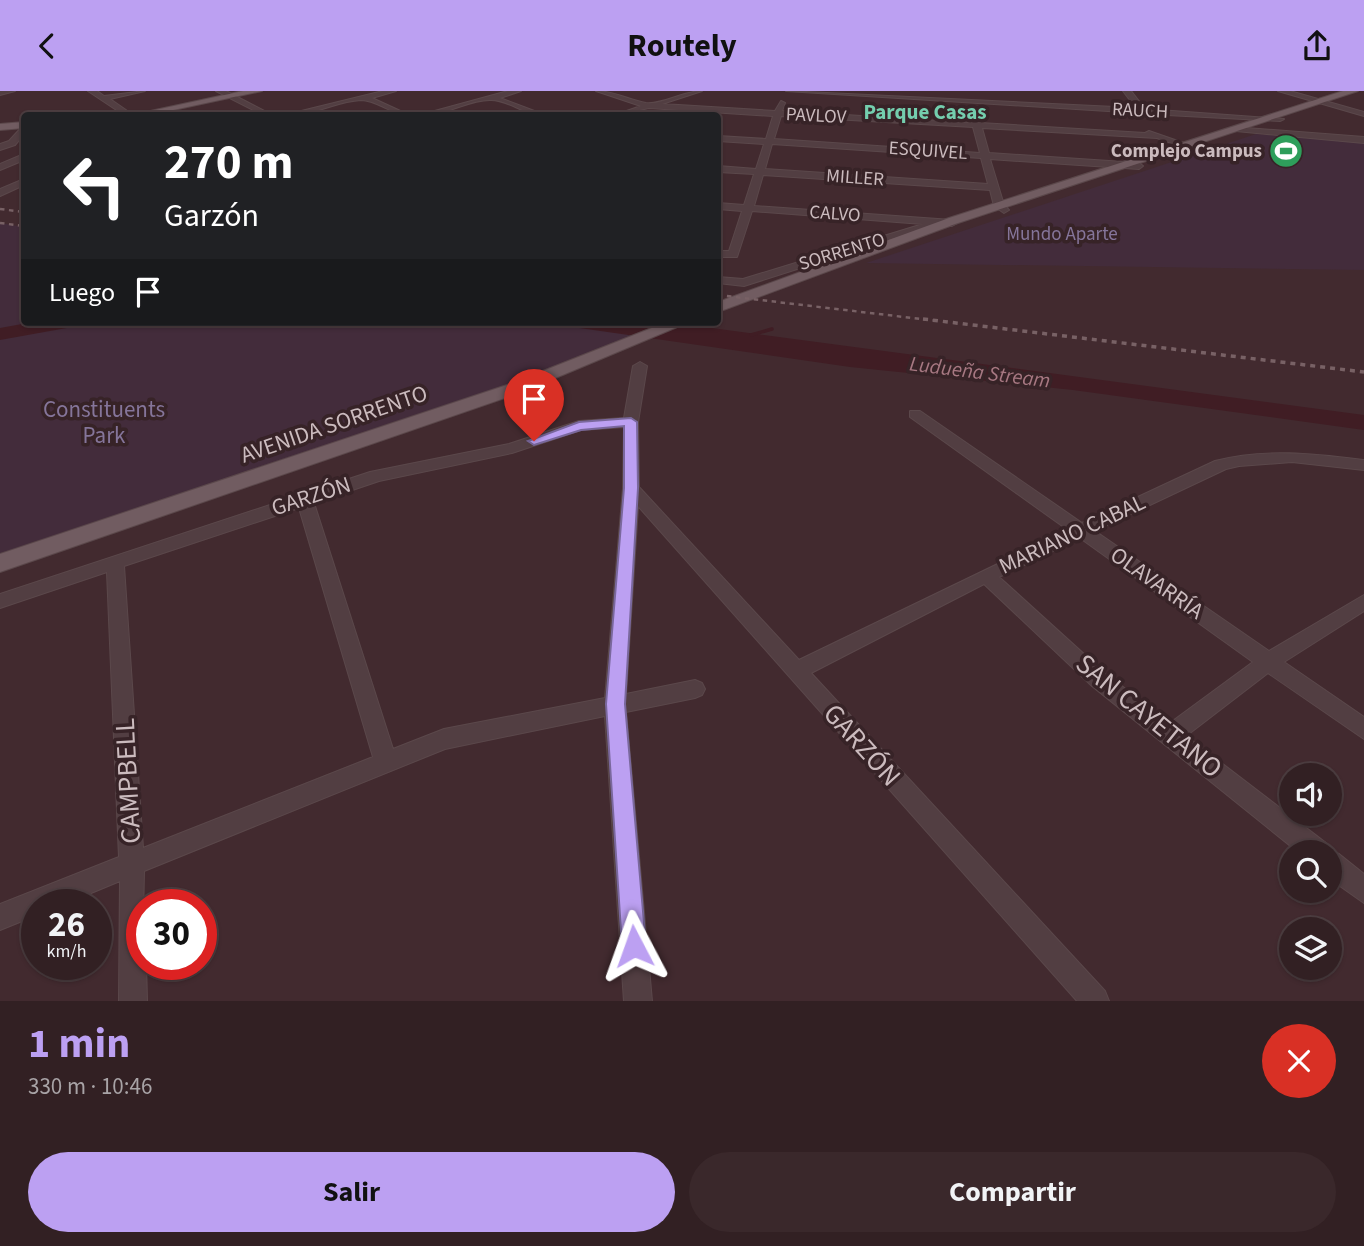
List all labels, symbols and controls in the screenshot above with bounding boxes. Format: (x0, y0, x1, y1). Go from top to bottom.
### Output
text: Routely (627, 23, 737, 69)
icon: back (28, 27, 66, 65)
icon: share (1298, 27, 1336, 65)
street label: RAUCH (1111, 96, 1169, 126)
district label: Parque Casas (863, 97, 987, 127)
street label: PAVLOV (785, 101, 847, 131)
text: 270 m (164, 128, 293, 198)
sports icon: Complejo Campus (1267, 132, 1305, 170)
street label: ESQUIVEL (888, 135, 968, 167)
place label: Complejo Campus (1111, 138, 1262, 165)
icon: left (49, 140, 140, 231)
street label: MILLER (825, 163, 885, 194)
text: Garzón (164, 193, 259, 239)
street label: CALVO (809, 199, 861, 229)
park label: Mundo Aparte (1006, 221, 1118, 248)
street label: SORRENTO (795, 226, 889, 278)
icon: arrive (129, 273, 167, 311)
text: Luego (49, 274, 115, 311)
water label: Ludueña Stream (908, 348, 1052, 396)
pin (504, 369, 564, 441)
street label: AVENIDA SORRENTO (236, 377, 432, 471)
icon: arrive (515, 380, 553, 418)
park label: Constituents Park (43, 393, 165, 452)
street label: GARZÓN (267, 468, 355, 524)
street label: MARIANO CABAL (993, 486, 1151, 582)
street label: OLAVARRÍA (1104, 539, 1211, 628)
street label: SAN CAYETANO (1067, 644, 1231, 788)
street label: GARZÓN (814, 695, 910, 795)
street label: CAMPBELL (105, 717, 151, 845)
map controls (1279, 763, 1342, 980)
button: sound (1279, 763, 1342, 826)
button: search (1279, 840, 1342, 903)
speed limit sign: 30 (126, 889, 217, 980)
text: 26 (48, 900, 85, 950)
position arrow (597, 909, 671, 983)
button: layers (1279, 917, 1342, 980)
text: km/h (47, 939, 86, 964)
text: 1 min (28, 1014, 130, 1074)
button: close (1262, 1024, 1336, 1098)
text: 330 m · 10:46 (28, 1070, 152, 1103)
button: Salir (28, 1152, 675, 1232)
button: Compartir (689, 1152, 1336, 1232)

